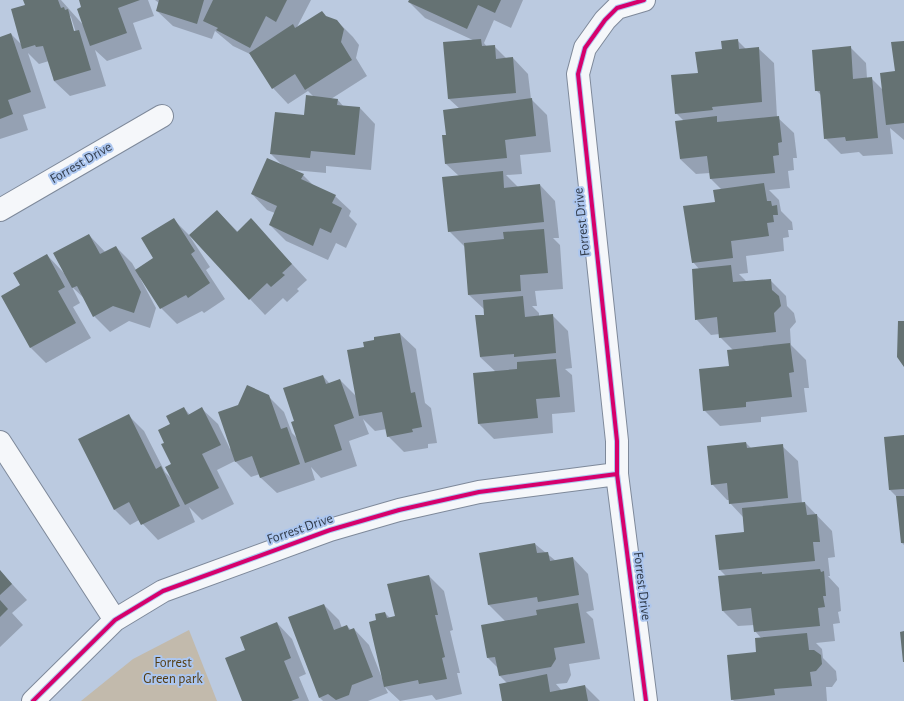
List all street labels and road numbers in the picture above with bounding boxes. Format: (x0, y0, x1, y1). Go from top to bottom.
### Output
street label: Forrest Drive (48, 140, 114, 186)
street label: Forrest Drive (571, 187, 593, 257)
street label: Forrest Drive (265, 511, 335, 547)
street label: Forrest Drive (631, 551, 653, 621)

